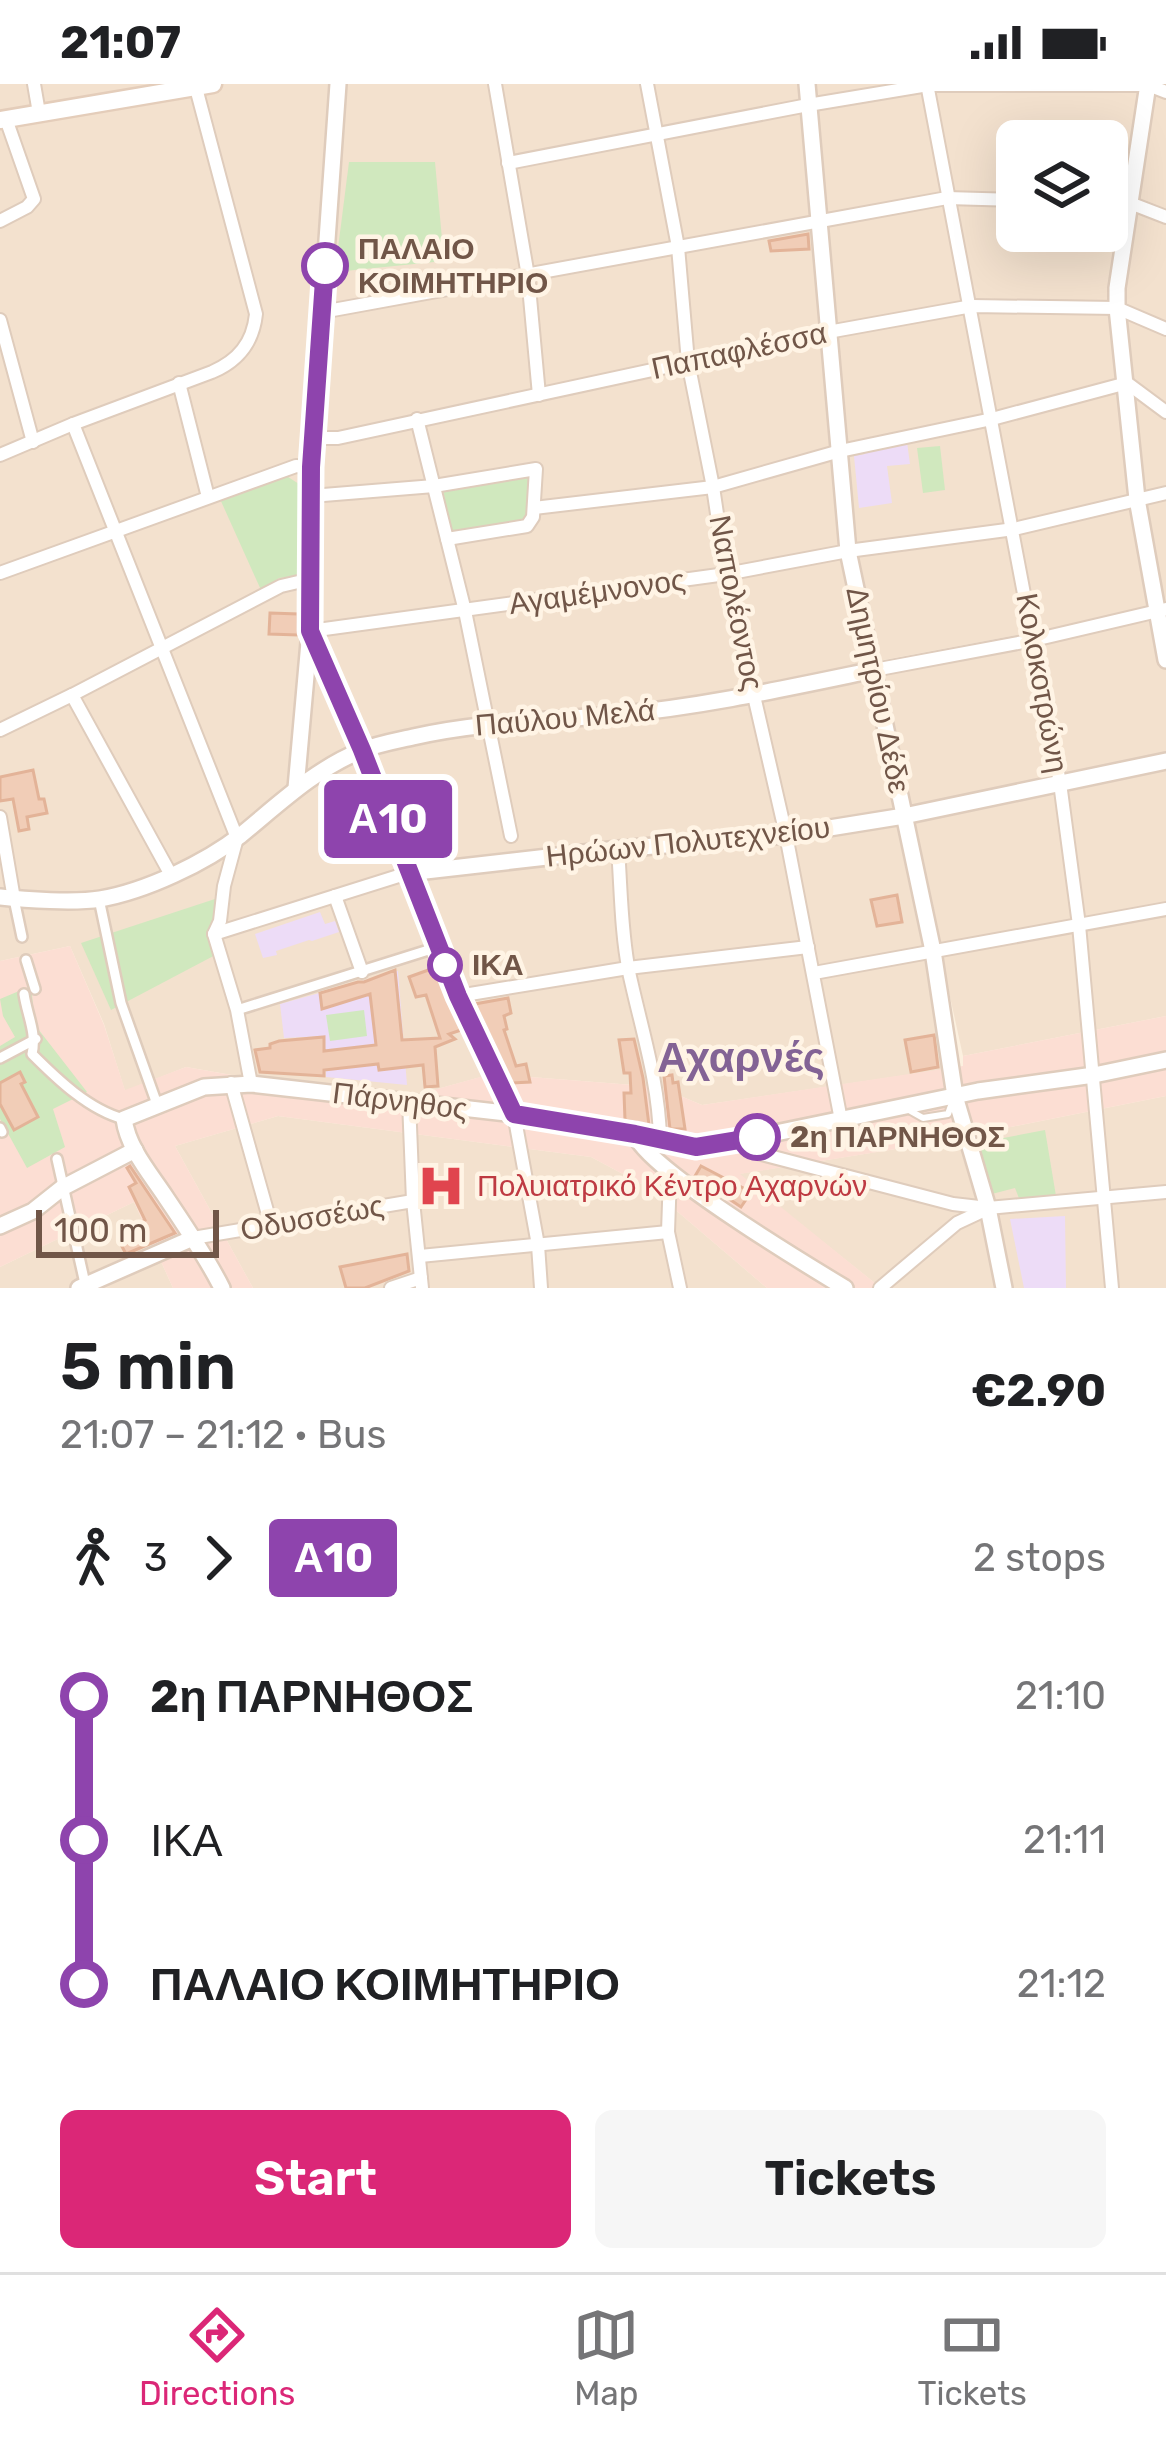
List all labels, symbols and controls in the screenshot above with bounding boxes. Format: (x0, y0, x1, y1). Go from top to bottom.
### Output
text: 21:07 (60, 16, 181, 69)
map controls (996, 120, 1128, 252)
button: layers (996, 120, 1128, 252)
place label: ΠΑΛΑΙΟ ΚΟΙΜΗΤΗΡΙΟ (358, 231, 548, 301)
marker: ΠΑΛΑΙΟ ΚΟΙΜΗΤΗΡΙΟ (303, 244, 347, 288)
street label: Παπαφλέσσα (648, 315, 830, 387)
street label: Ναπολέοντος (701, 512, 771, 694)
street label: Αγαμέμνονος (507, 562, 687, 622)
street label: Δημητρίου Δέδε (839, 583, 917, 797)
street label: Κολοκοτρώνη (1008, 590, 1076, 776)
street label: Παύλου Μελά (473, 692, 657, 744)
line badge: Α10 (319, 780, 457, 858)
text: Α10 (348, 794, 428, 844)
street label: Ηρώων Πολυτεχνείου (544, 809, 832, 875)
place label: ΙΚΑ (472, 947, 524, 983)
marker: ΙΚΑ (429, 949, 461, 981)
district label: Αχαρνές (657, 1033, 825, 1083)
street label: Πάρνηθος (331, 1075, 469, 1127)
marker: 2η ΠΑΡΝΗΘΟΣ (735, 1115, 779, 1159)
place label: 2η ΠΑΡΝΗΘΟΣ (790, 1119, 1006, 1155)
hospital icon: Πολυιατρικό Κέντρο Αχαρνών (416, 1161, 466, 1211)
place label: Πολυιατρικό Κέντρο Αχαρνών (477, 1168, 867, 1204)
street label: Οδυσσέως (238, 1188, 386, 1248)
scale bar (36, 1204, 219, 1257)
text: 100 m (54, 1211, 147, 1250)
text: 5 min (60, 1327, 236, 1406)
text: €2.90 (971, 1364, 1106, 1417)
text: 21:07 – 21:12 · Bus (60, 1412, 386, 1458)
icon: walk (60, 1525, 126, 1591)
icon: forward (185, 1525, 251, 1591)
text: Α10 (293, 1533, 373, 1583)
text: 3 (144, 1535, 167, 1581)
text: 2 stops (973, 1535, 1106, 1581)
text: 2η ΠΑΡΝΗΘΟΣ (150, 1670, 473, 1723)
text: 21:10 (1015, 1673, 1106, 1719)
text: ΙΚΑ (150, 1814, 223, 1867)
text: 21:11 (1023, 1817, 1106, 1863)
text: ΠΑΛΑΙΟ ΚΟΙΜΗΤΗΡΙΟ (150, 1958, 620, 2011)
text: 21:12 (1017, 1961, 1106, 2007)
button: Start (60, 2110, 571, 2248)
button: Tickets (595, 2110, 1106, 2248)
tab: Directions (139, 2302, 295, 2413)
tab: Map (573, 2302, 639, 2413)
tab: Tickets (917, 2302, 1027, 2413)

